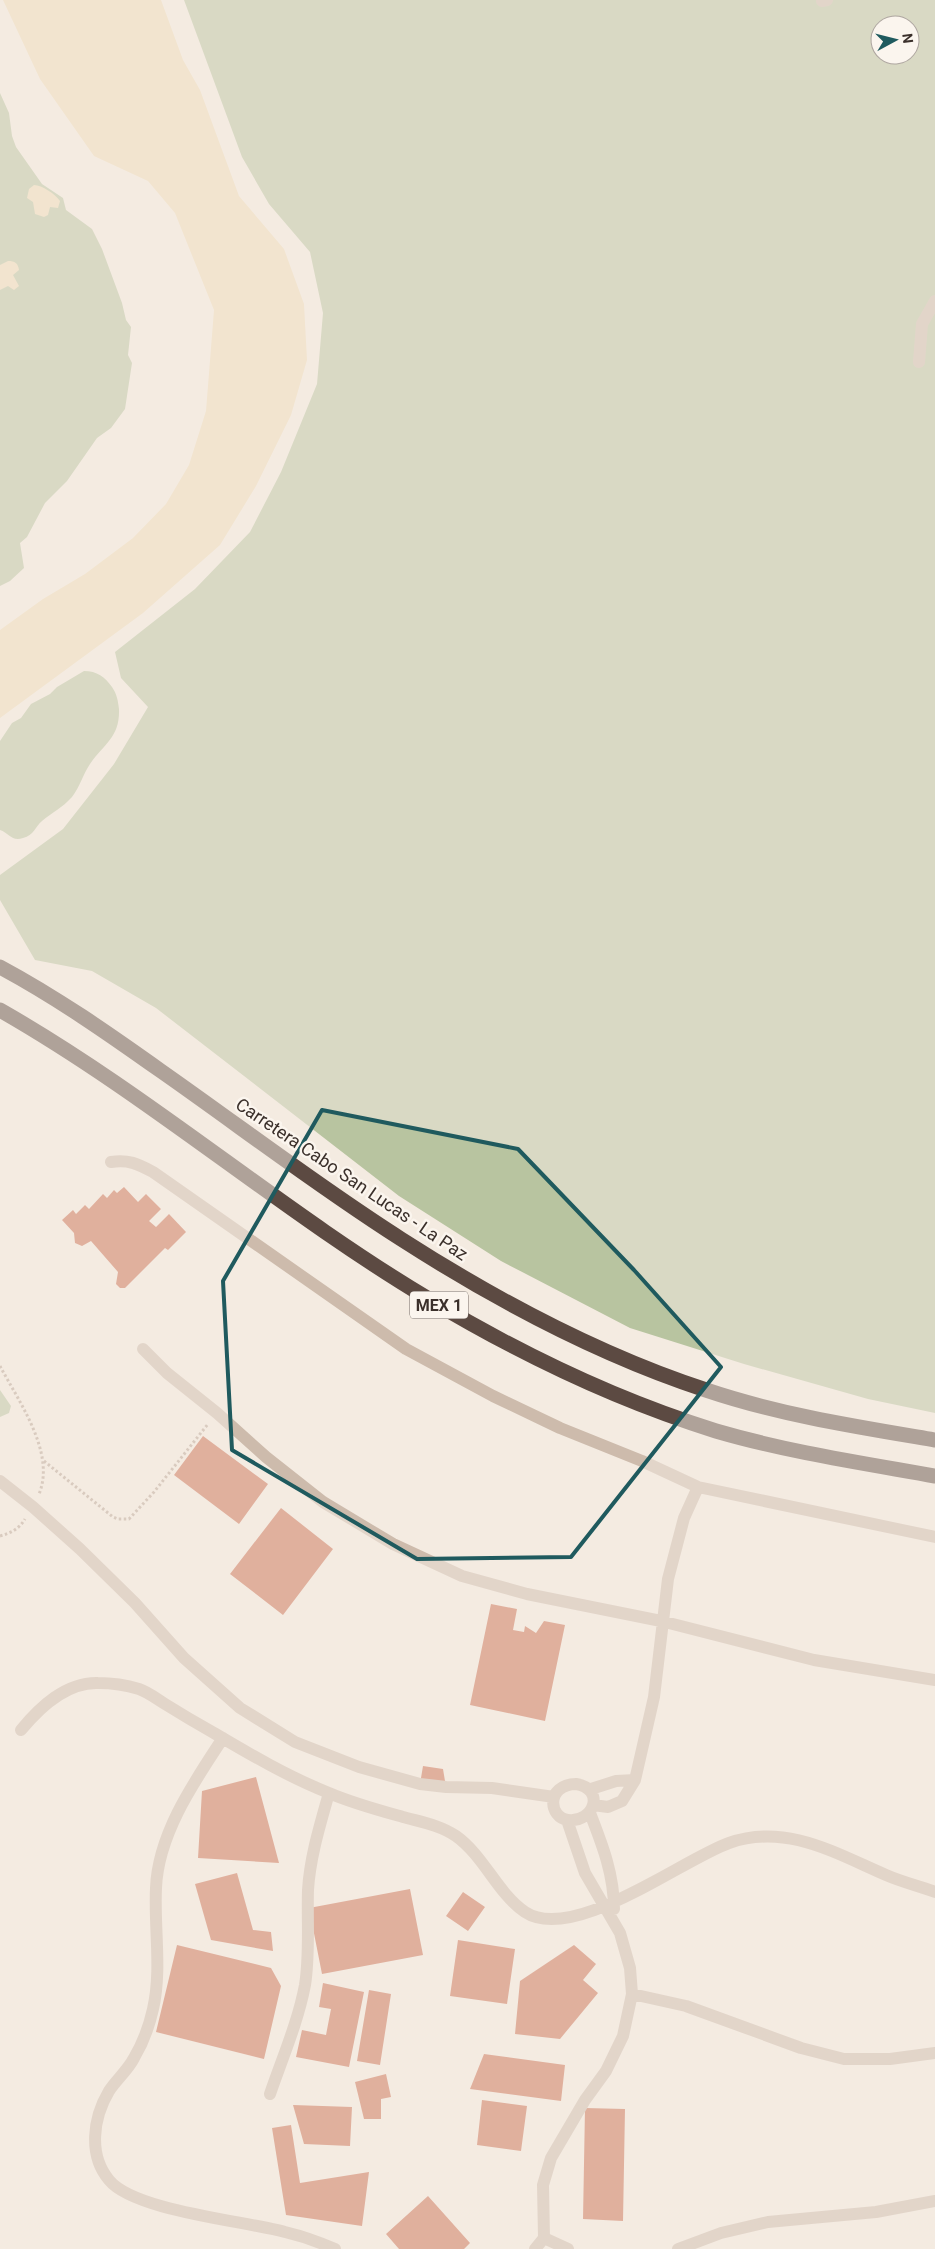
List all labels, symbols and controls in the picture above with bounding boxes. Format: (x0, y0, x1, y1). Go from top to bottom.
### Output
north arrow (870, 15, 920, 65)
text: N (899, 33, 916, 44)
street label: Carretera Cabo San Lucas - La Paz (232, 1093, 472, 1265)
road number: MEX 1 (410, 1292, 468, 1318)

